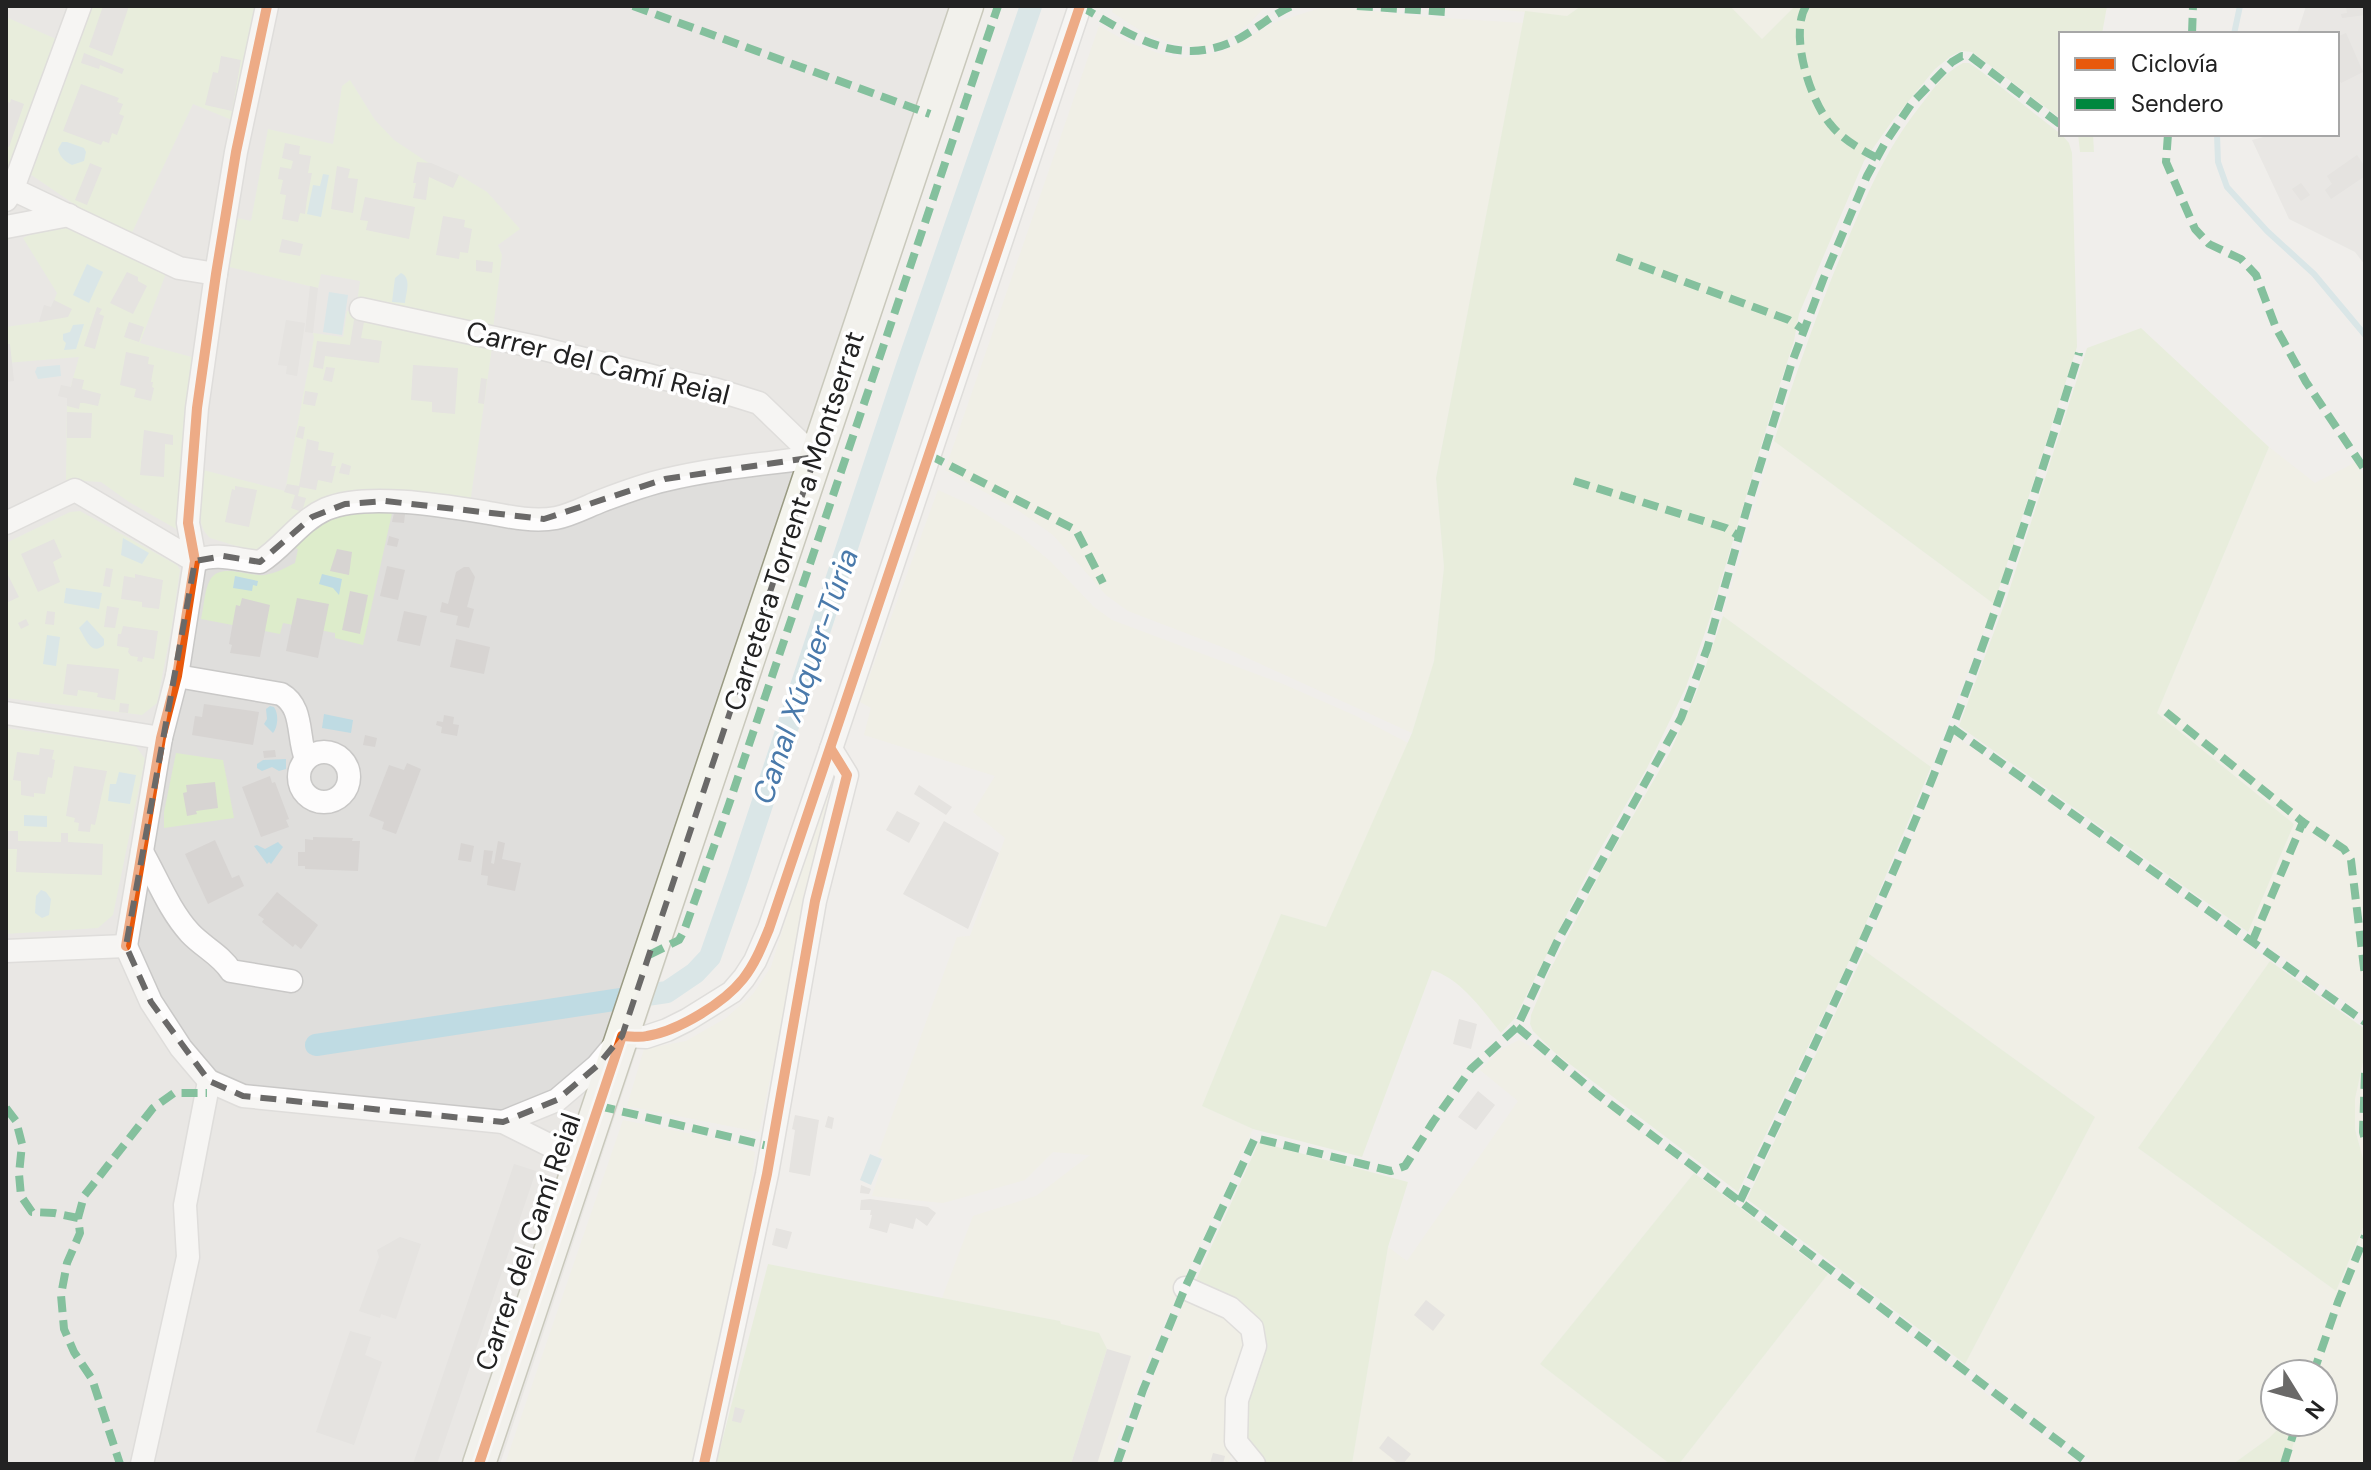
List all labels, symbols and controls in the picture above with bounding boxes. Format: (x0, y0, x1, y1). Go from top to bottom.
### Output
legend (2059, 32, 2339, 136)
text: Ciclovía (2131, 48, 2218, 79)
text: Sendero (2131, 88, 2224, 119)
street label: Carrer del Camí Reial (462, 312, 734, 414)
street label: Carretera Torrent a Montserrat (715, 326, 873, 716)
water label: Canal Xúquer-Túria (743, 543, 867, 809)
street label: Carrer del Camí Reial (467, 1108, 589, 1376)
north arrow (2259, 1358, 2339, 1438)
text: N (2298, 1395, 2331, 1425)

